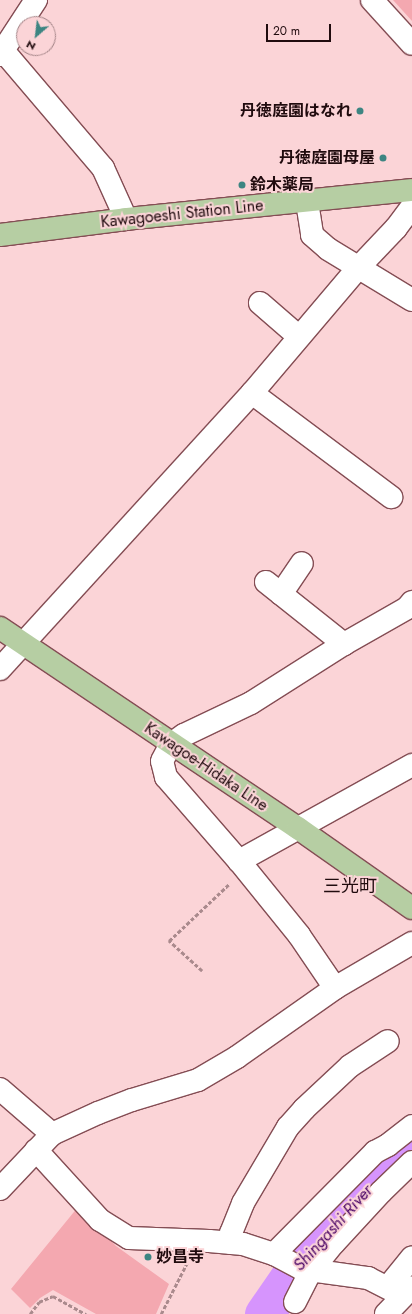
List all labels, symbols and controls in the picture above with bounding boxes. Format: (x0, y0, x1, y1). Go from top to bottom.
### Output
north arrow (16, 16, 56, 56)
scale bar (268, 16, 333, 42)
text: 20 m (273, 22, 300, 40)
text: N (23, 37, 38, 55)
place label: 丹徳庭園はなれ (240, 101, 352, 121)
marker: 丹徳庭園はなれ (355, 106, 365, 116)
place label: 丹徳庭園母屋 (279, 148, 375, 168)
marker: 丹徳庭園母屋 (378, 153, 388, 163)
place label: 鈴木薬局 (250, 175, 314, 195)
marker: 鈴木薬局 (237, 180, 247, 190)
street label: Kawagoeshi Station Line (100, 196, 264, 232)
street label: Kawagoe-Hidaka Line (141, 719, 271, 815)
district label: 三光町 (323, 875, 377, 897)
water label: Shingashi River (289, 1181, 377, 1275)
place label: 妙昌寺 (156, 1247, 204, 1267)
marker: 妙昌寺 (143, 1252, 153, 1262)

